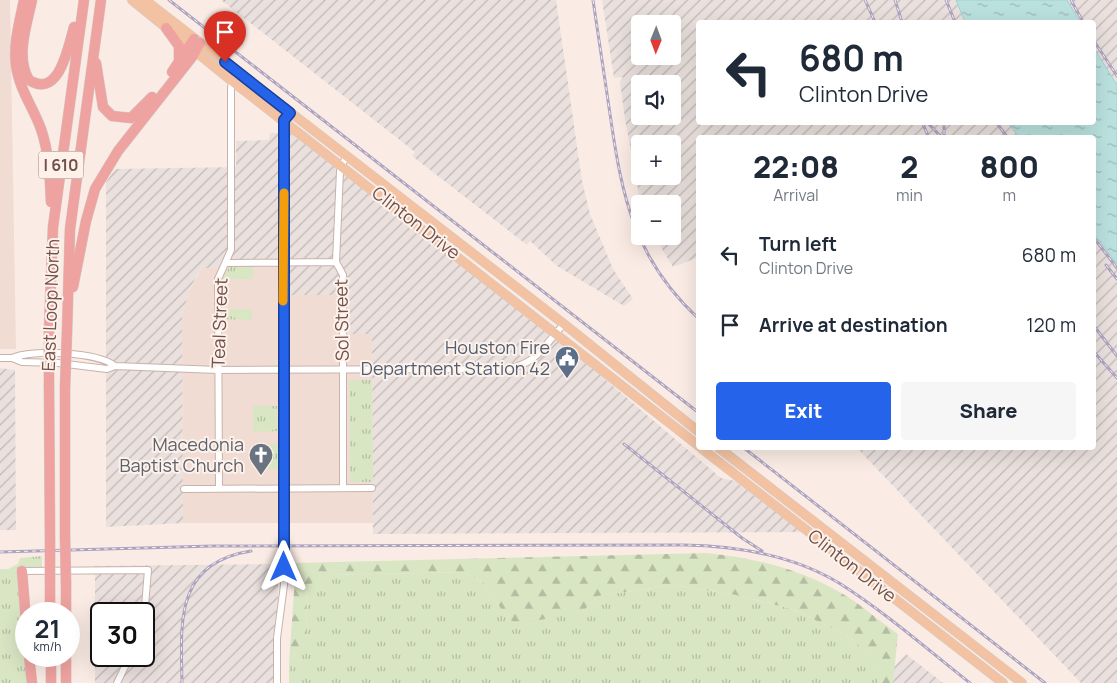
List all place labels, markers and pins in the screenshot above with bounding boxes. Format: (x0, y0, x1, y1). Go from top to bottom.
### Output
pin (204, 11, 246, 62)
place label: Houston Fire Department Station 42 (361, 335, 550, 380)
public building icon: Houston Fire Department Station 42 (554, 345, 580, 379)
place label: Macedonia Baptist Church (119, 432, 244, 477)
church icon: Macedonia Baptist Church (248, 442, 274, 476)

